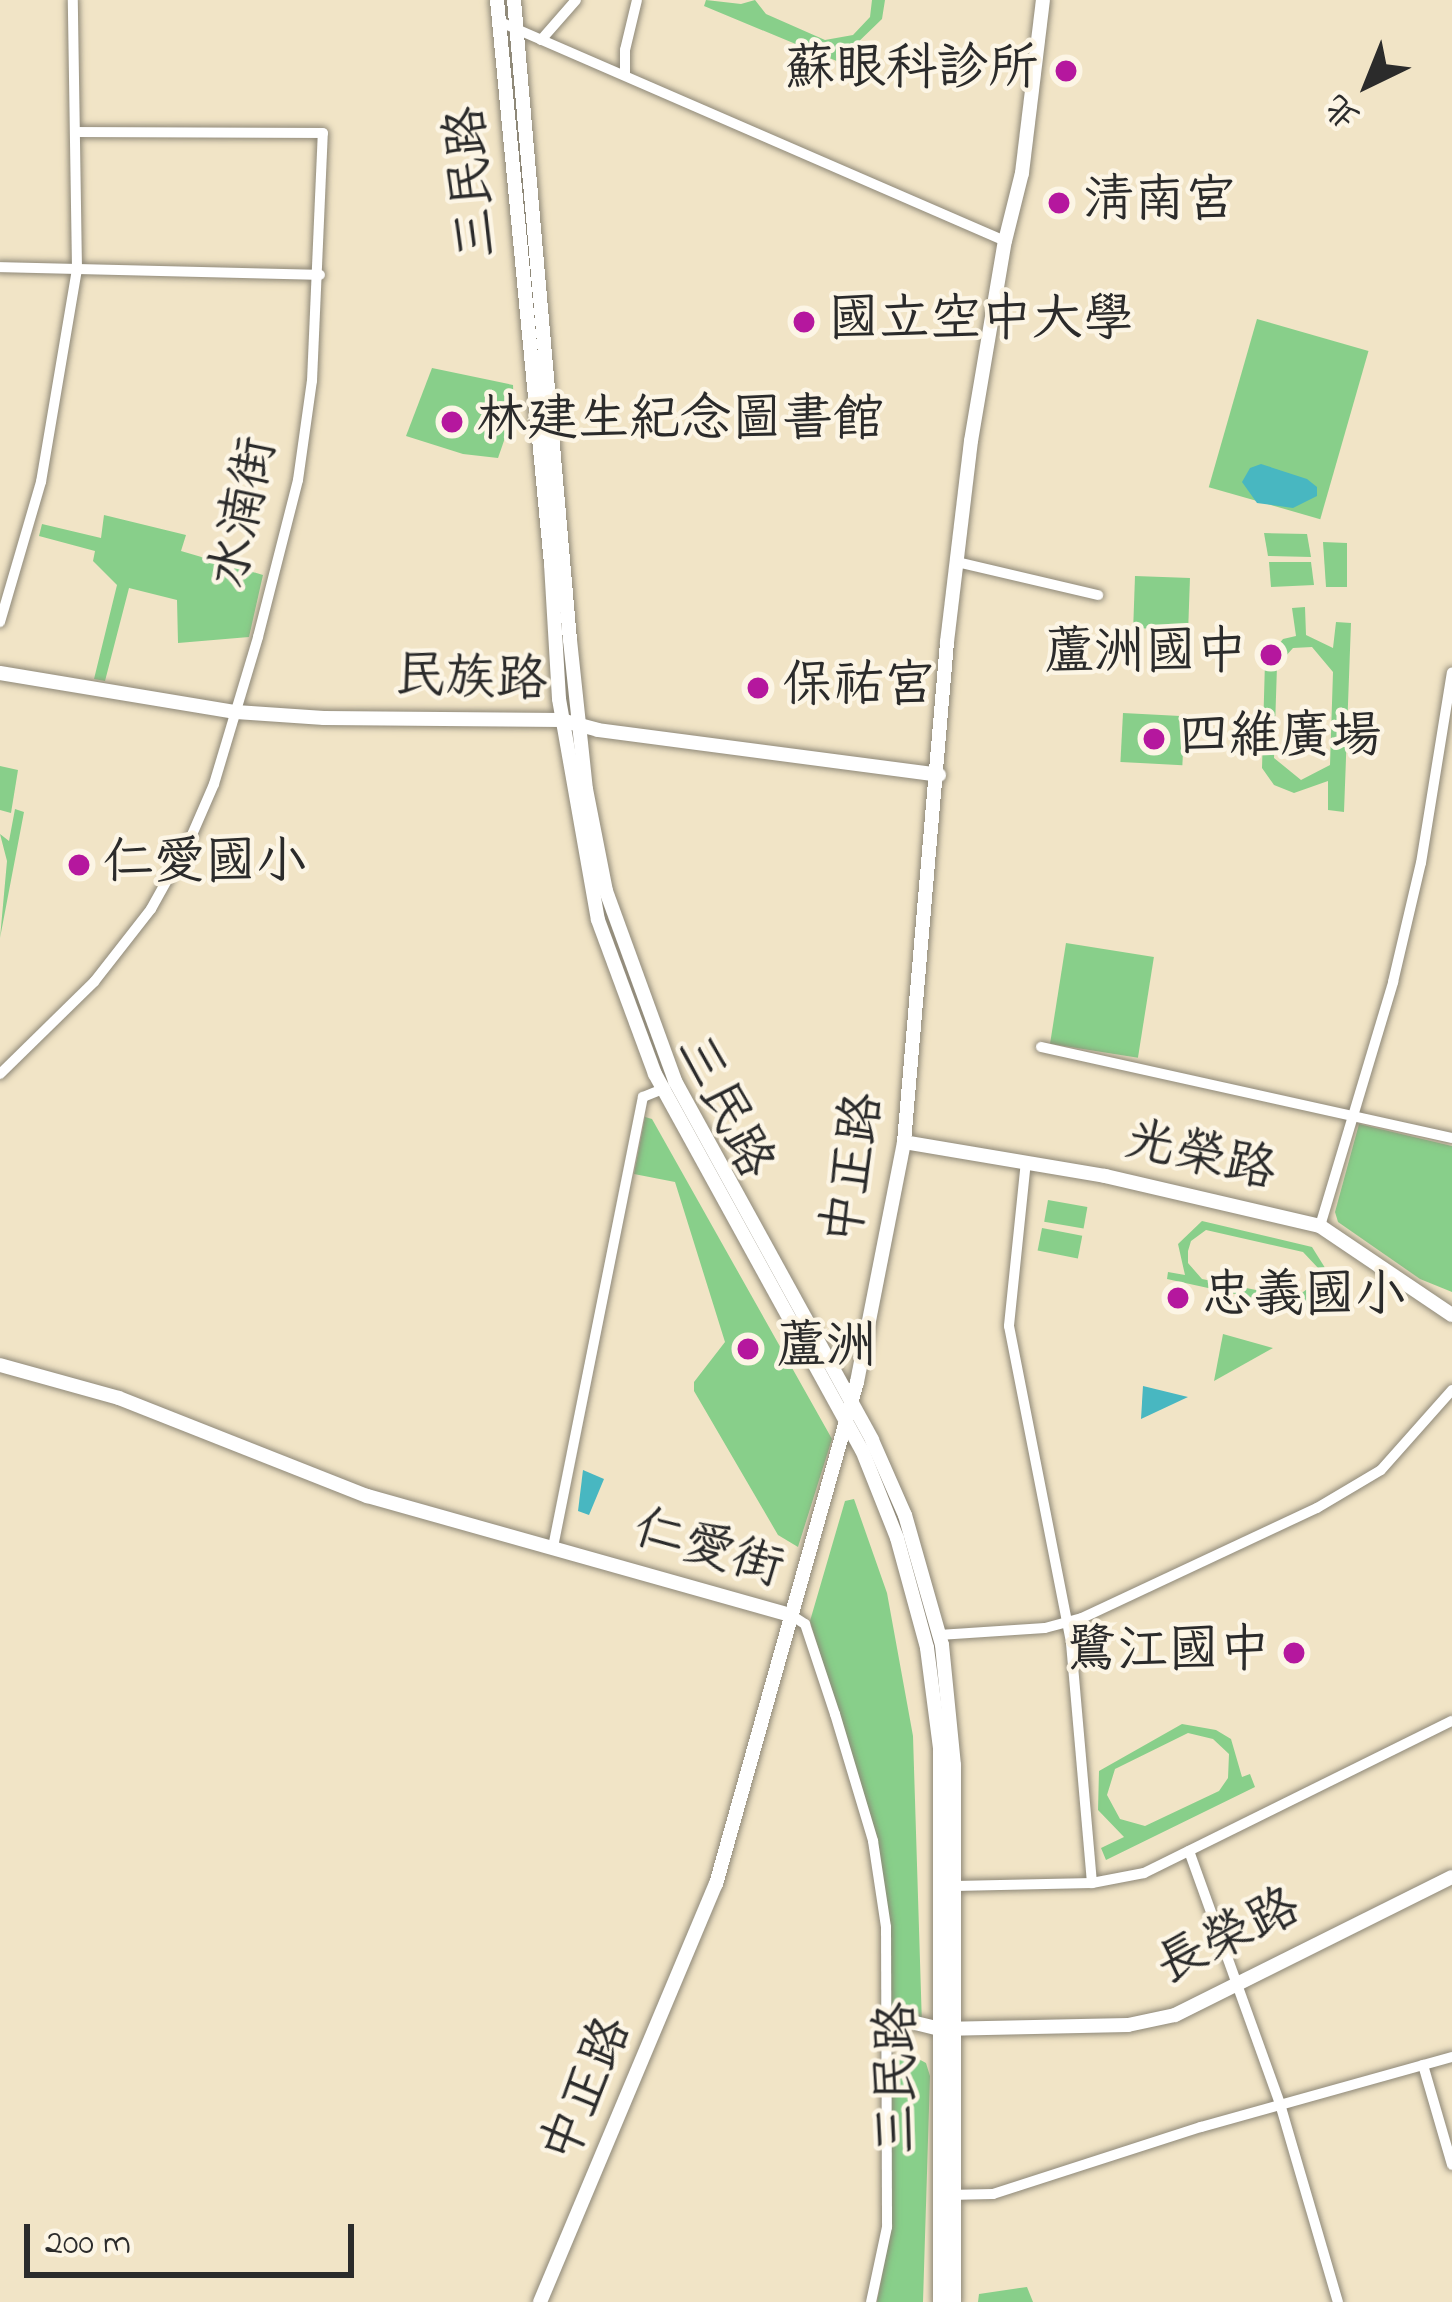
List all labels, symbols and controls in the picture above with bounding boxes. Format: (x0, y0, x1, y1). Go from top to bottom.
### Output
north arrow (1308, 24, 1428, 144)
place label: 蘇眼科診所 (784, 40, 1039, 102)
marker: 蘇眼科診所 (1050, 55, 1082, 87)
text: 北 (1315, 82, 1372, 139)
street label: 三民路 (438, 103, 512, 261)
place label: 清南宮 (1083, 172, 1236, 234)
marker: 清南宮 (1046, 190, 1072, 216)
place label: 國立空中大學 (828, 291, 1134, 353)
marker: 國立空中大學 (791, 309, 817, 335)
place label: 林建生紀念圖書館 (476, 391, 884, 453)
marker: 林建生紀念圖書館 (439, 409, 465, 435)
street label: 水湳街 (200, 432, 292, 594)
place label: 蘆洲國中 (1043, 624, 1247, 686)
marker: 蘆洲國中 (1258, 642, 1284, 668)
street label: 民族路 (393, 648, 549, 714)
place label: 保祐宮 (782, 657, 935, 719)
marker: 保祐宮 (745, 675, 771, 701)
place label: 四維廣場 (1178, 708, 1382, 770)
marker: 四維廣場 (1141, 726, 1167, 752)
place label: 仁愛國小 (103, 834, 307, 896)
marker: 仁愛國小 (66, 852, 92, 878)
street label: 三民路 (660, 1026, 784, 1190)
street label: 中正路 (814, 1089, 898, 1249)
street label: 光榮路 (1119, 1111, 1281, 1205)
place label: 忠義國小 (1202, 1267, 1406, 1329)
marker: 忠義國小 (1165, 1285, 1191, 1311)
place label: 蘆洲 (775, 1318, 877, 1380)
marker: 蘆洲 (732, 1333, 764, 1365)
street label: 仁愛街 (626, 1499, 790, 1603)
place label: 鷺江國中 (1066, 1622, 1270, 1684)
marker: 鷺江國中 (1281, 1640, 1307, 1666)
street label: 長榮路 (1147, 1878, 1311, 2000)
street label: 三民路 (869, 2002, 931, 2154)
street label: 中正路 (531, 2009, 647, 2173)
scale bar (30, 2200, 360, 2274)
text: 200 m (45, 2218, 131, 2271)

